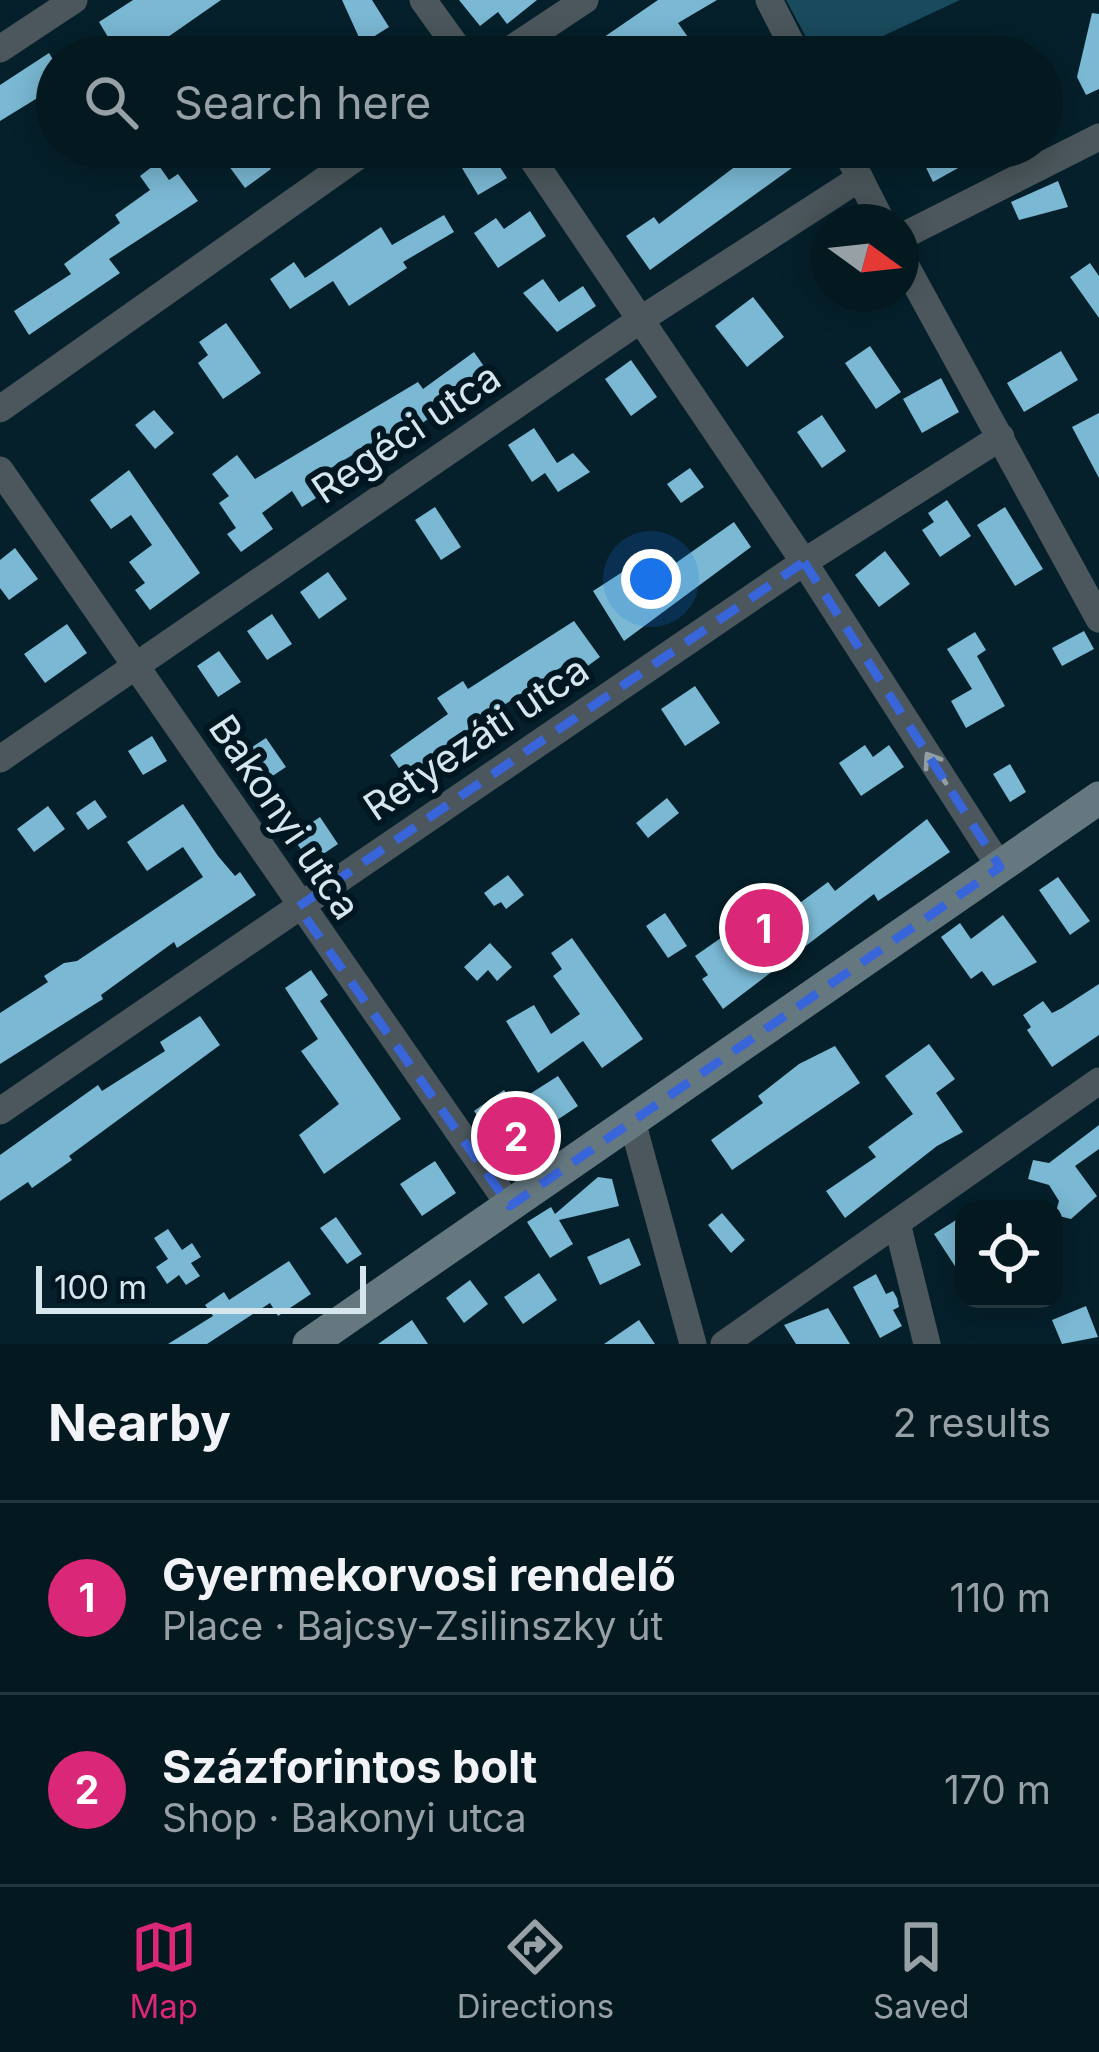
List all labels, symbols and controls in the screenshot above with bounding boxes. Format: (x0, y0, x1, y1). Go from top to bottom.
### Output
search box (36, 36, 1063, 168)
icon: search (78, 69, 144, 135)
text: Search here (174, 75, 431, 130)
north arrow (811, 204, 919, 312)
street label: Regéci utca (303, 353, 509, 513)
your location (621, 549, 681, 609)
street label: Retyezáti utca (355, 645, 597, 830)
street label: Bakonyi utca (200, 706, 371, 928)
one-way arrow (924, 752, 949, 786)
pin: 1 (725, 883, 803, 973)
pin: 2 (477, 1091, 555, 1181)
map controls (955, 1200, 1063, 1308)
button: locate (955, 1200, 1063, 1308)
scale bar (36, 1260, 366, 1313)
text: 100 m (54, 1267, 147, 1307)
text: Nearby (48, 1392, 231, 1453)
text: 2 results (893, 1399, 1051, 1446)
text: Gyermekorvosi rendelő (162, 1547, 676, 1602)
text: 1 (79, 1574, 95, 1621)
text: 110 m (950, 1574, 1051, 1621)
text: Place · Bajcsy-Zsilinszky út (162, 1602, 663, 1649)
text: Százforintos bolt (162, 1739, 537, 1794)
text: 2 (75, 1766, 99, 1813)
text: 170 m (944, 1766, 1051, 1813)
text: Shop · Bakonyi utca (162, 1794, 527, 1841)
tab: Map (129, 1914, 198, 2026)
tab: Directions (457, 1914, 614, 2026)
tab: Saved (873, 1914, 970, 2026)

